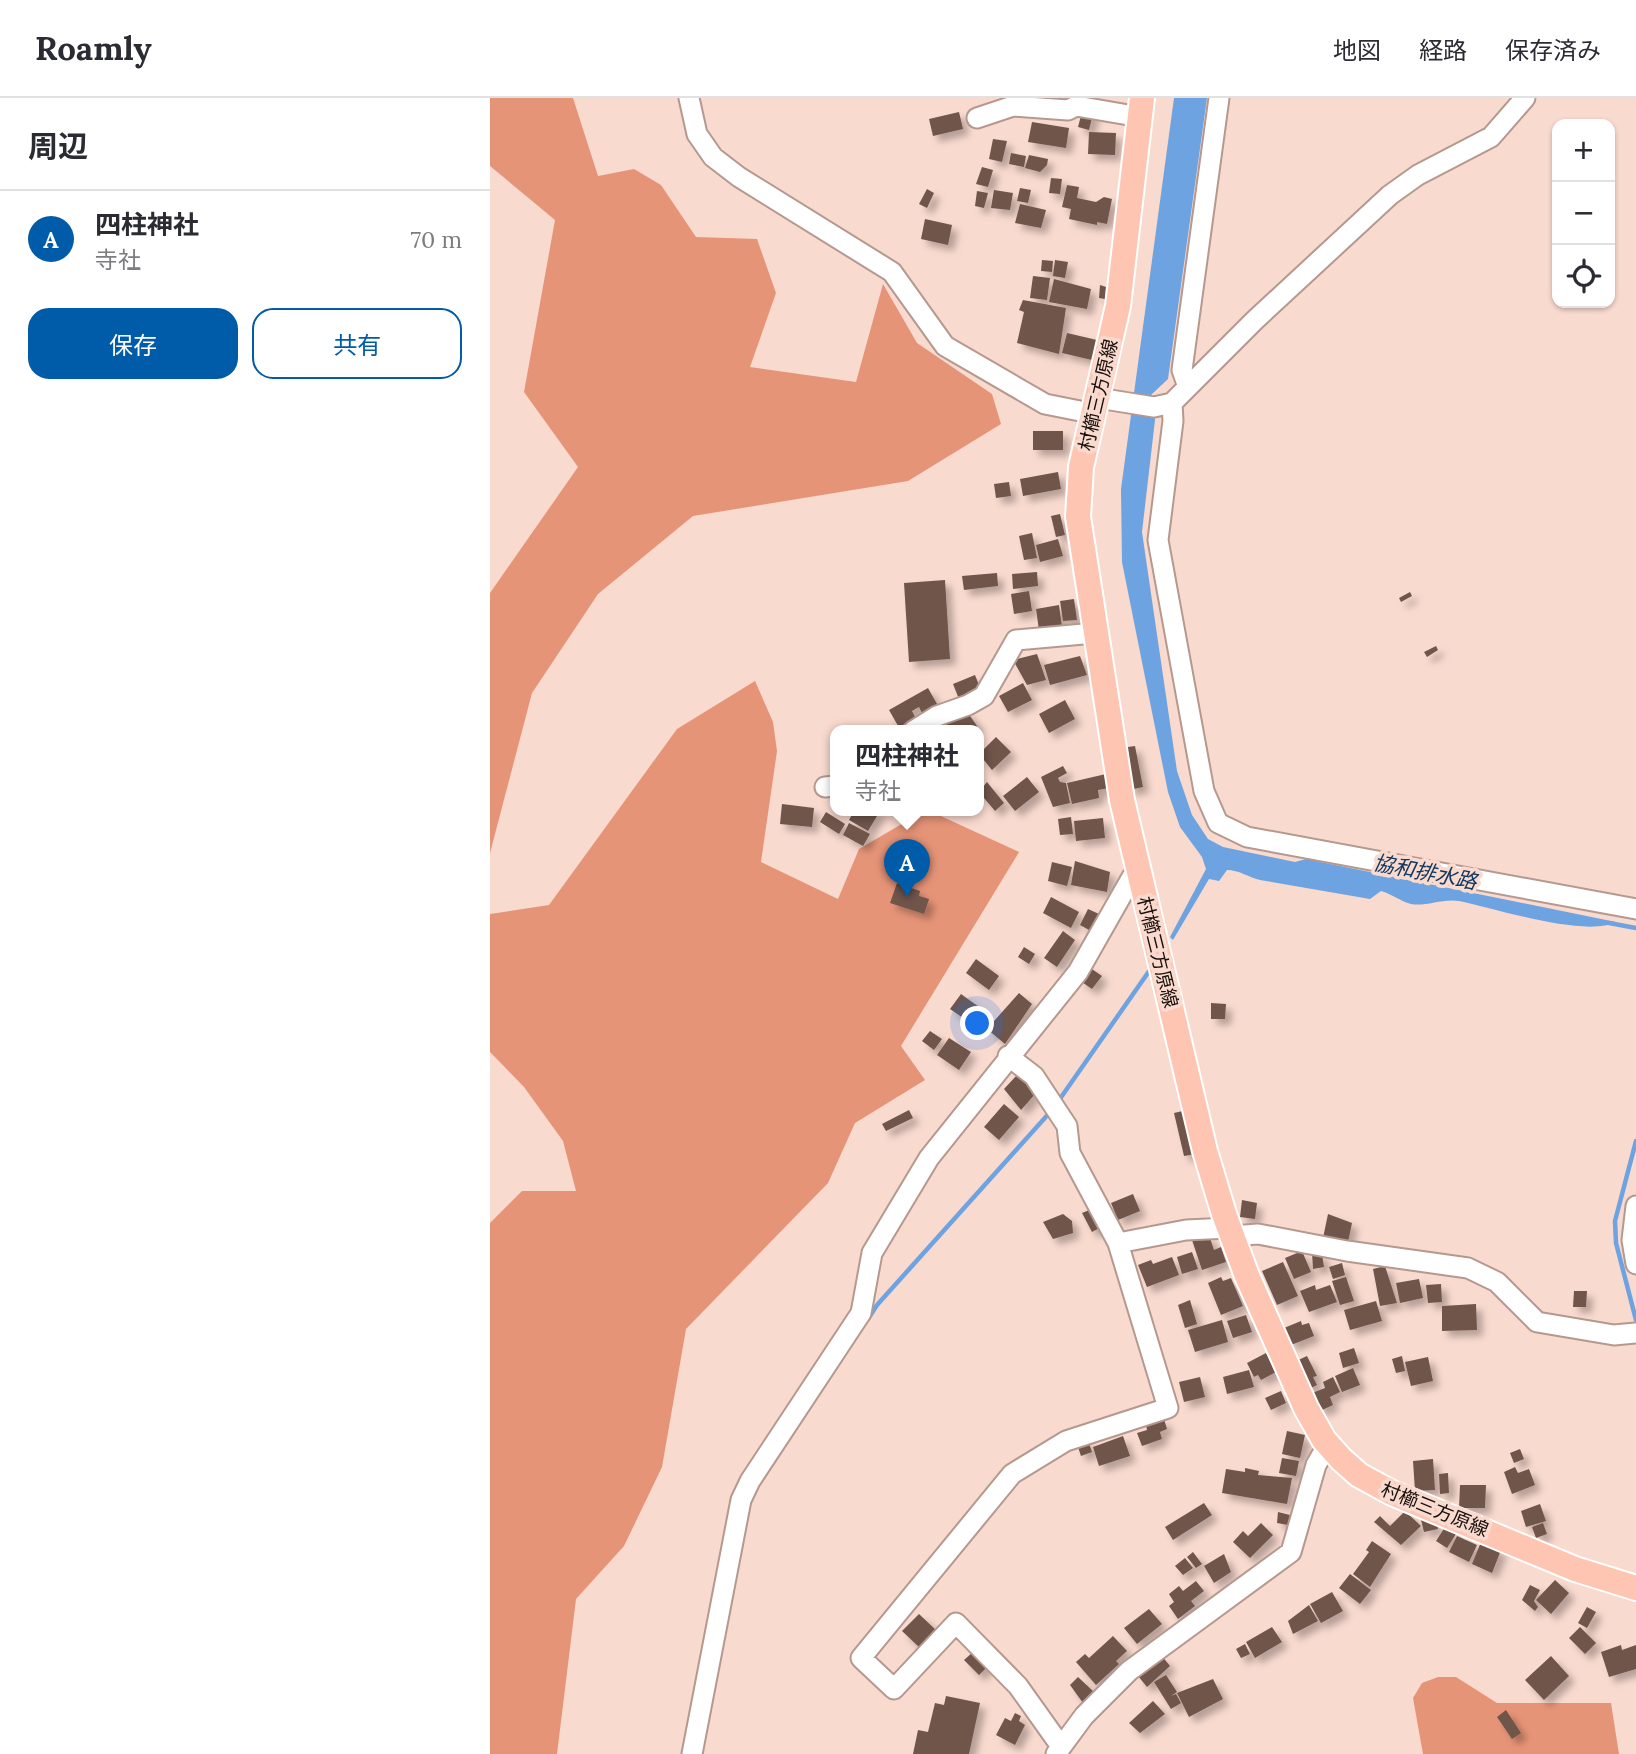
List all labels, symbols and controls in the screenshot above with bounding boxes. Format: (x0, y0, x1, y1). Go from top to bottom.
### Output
text: Roamly (35, 27, 152, 69)
text: 地図 (1333, 35, 1381, 66)
text: 経路 (1419, 35, 1467, 66)
text: 保存済み (1505, 35, 1601, 66)
map controls (1552, 119, 1615, 308)
button: + (1552, 119, 1615, 182)
text: 周辺 (28, 127, 88, 165)
button: − (1552, 182, 1615, 245)
text: 四柱神社 (95, 208, 199, 241)
text: A (43, 225, 59, 254)
text: 70 m (411, 225, 462, 254)
text: 寺社 (95, 245, 141, 274)
button: locate (1552, 245, 1615, 308)
button: 保存 (28, 308, 238, 379)
button: 共有 (252, 308, 462, 379)
street label: 村櫛三方原線 (1073, 337, 1123, 453)
popup (830, 725, 984, 816)
text: 四柱神社 (855, 739, 959, 772)
text: 寺社 (855, 776, 901, 805)
pin: A (884, 839, 930, 897)
water label: 協和排水路 (1371, 849, 1481, 896)
street label: 村櫛三方原線 (1133, 894, 1183, 1010)
your location (960, 1006, 994, 1040)
street label: 村櫛三方原線 (1378, 1477, 1492, 1541)

